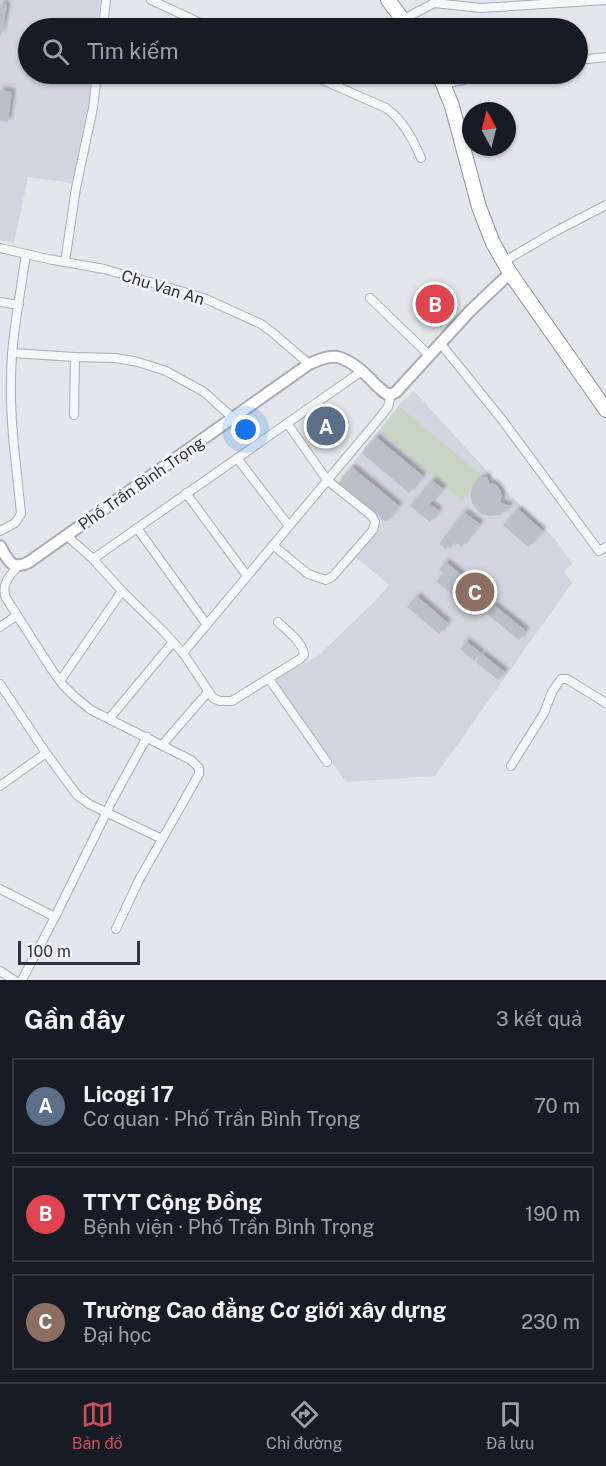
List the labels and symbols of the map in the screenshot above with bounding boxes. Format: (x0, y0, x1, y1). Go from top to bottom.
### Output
north arrow (462, 102, 516, 156)
street label: Chu Van An (119, 266, 207, 309)
pin: B (416, 282, 454, 326)
pin: A (306, 404, 346, 448)
your location (231, 415, 260, 444)
street label: Phố Trần Bình Trọng (75, 433, 208, 534)
pin: C (456, 570, 494, 614)
scale bar (18, 938, 140, 966)

